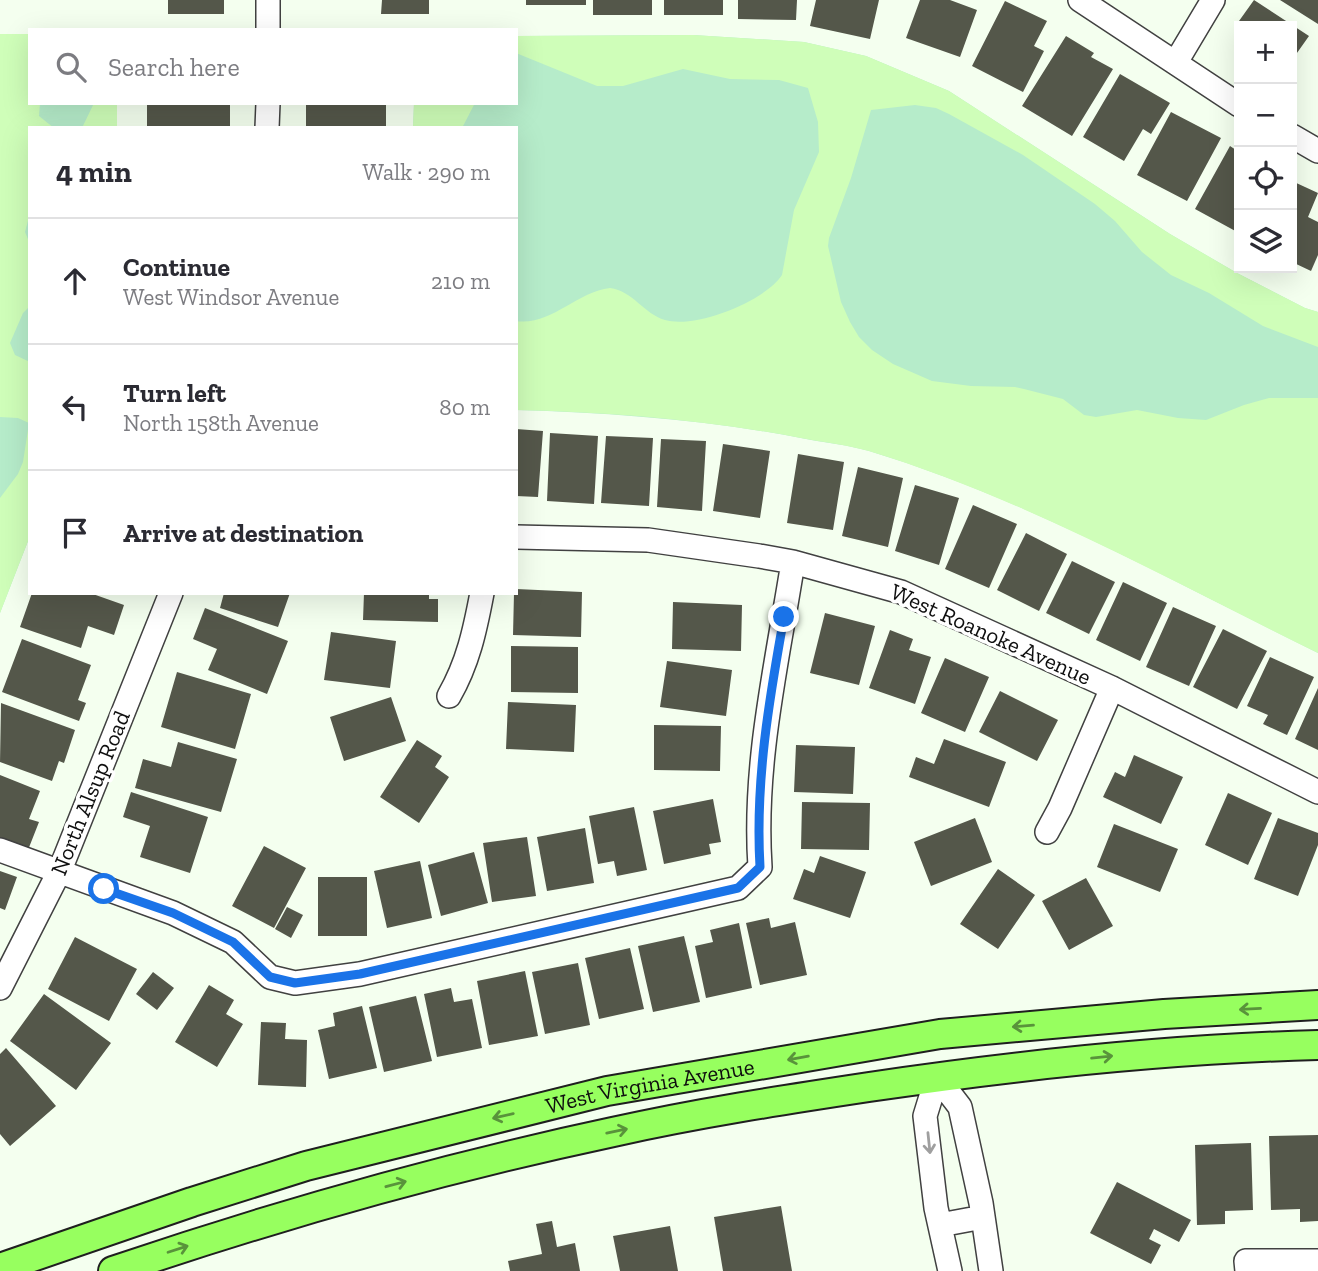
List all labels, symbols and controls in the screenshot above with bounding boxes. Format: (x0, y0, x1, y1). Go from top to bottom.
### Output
map controls (1234, 21, 1297, 273)
button: + (1234, 21, 1297, 84)
search box (28, 28, 518, 105)
icon: search (52, 48, 90, 86)
text: Search here (108, 51, 240, 83)
button: − (1234, 84, 1297, 147)
button: locate (1234, 147, 1297, 210)
text: 4 min (56, 154, 132, 190)
text: Walk · 290 m (362, 158, 490, 186)
button: layers (1234, 210, 1297, 273)
text: Continue (123, 251, 230, 283)
icon: ahead (56, 262, 94, 300)
text: 210 m (431, 267, 490, 295)
text: West Windsor Avenue (123, 283, 339, 311)
text: Turn left (123, 377, 226, 409)
icon: left (56, 388, 94, 426)
text: 80 m (439, 393, 490, 421)
text: North 158th Avenue (123, 409, 319, 437)
icon: arrive (56, 514, 94, 552)
text: Arrive at destination (123, 517, 363, 549)
street label: West Roanoke Avenue (886, 577, 1096, 691)
route end (768, 601, 799, 632)
street label: North Alsup Road (44, 706, 136, 879)
route start (88, 873, 119, 904)
one-way arrow (1239, 1002, 1262, 1015)
one-way arrow (1012, 1020, 1035, 1033)
one-way arrow (1091, 1051, 1113, 1064)
street label: West Virginia Avenue (543, 1052, 757, 1120)
one-way arrow (787, 1052, 810, 1065)
one-way arrow (492, 1109, 515, 1123)
one-way arrow (605, 1124, 628, 1138)
one-way arrow (922, 1132, 935, 1154)
one-way arrow (384, 1177, 407, 1190)
one-way arrow (167, 1242, 189, 1255)

